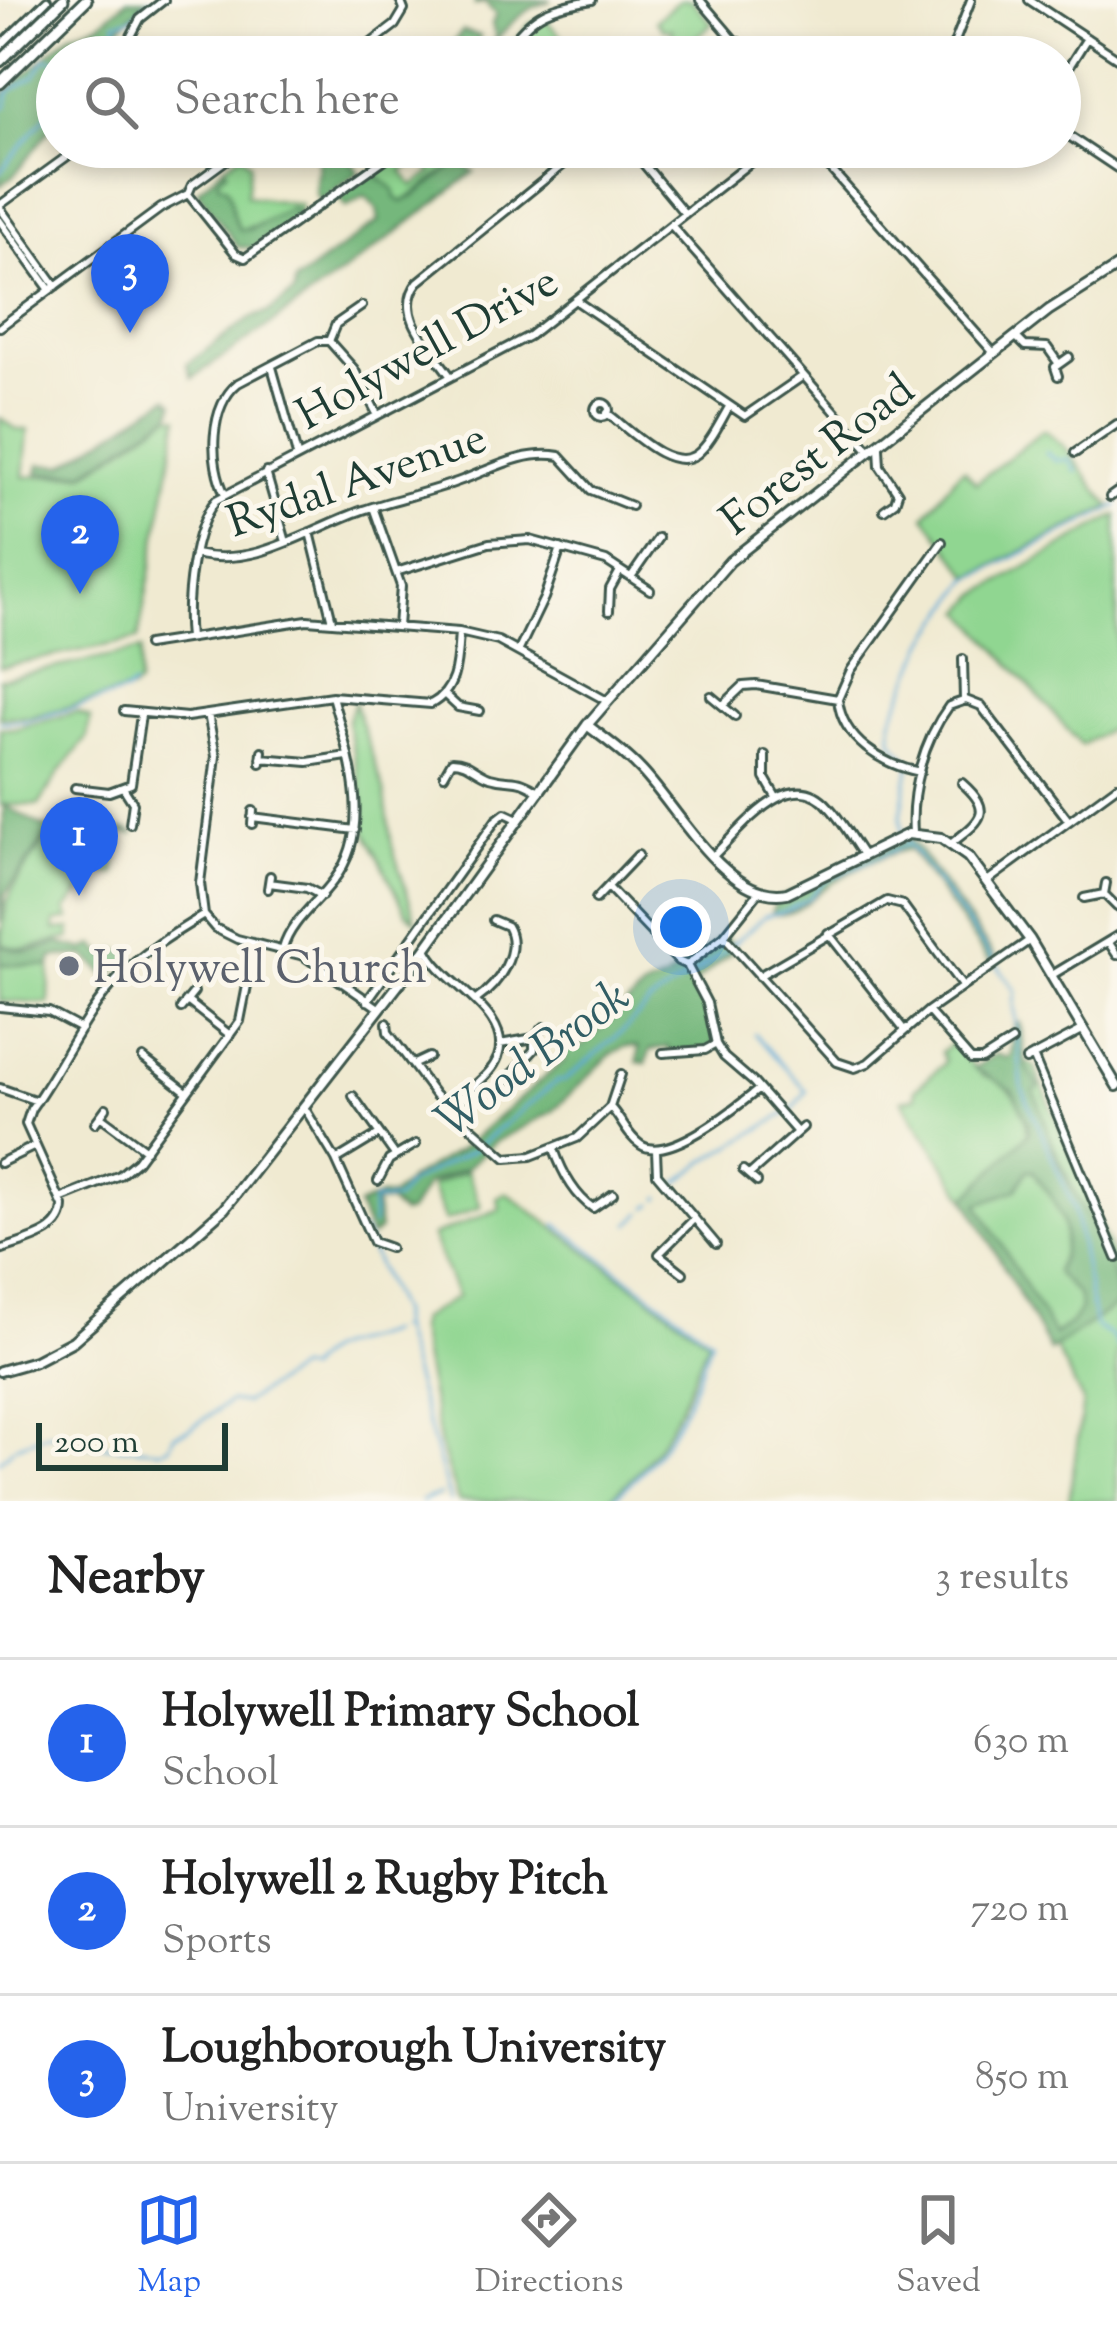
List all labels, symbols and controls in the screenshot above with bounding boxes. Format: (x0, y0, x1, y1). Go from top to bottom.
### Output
search box (36, 36, 1081, 168)
icon: search (78, 69, 144, 135)
text: Search here (174, 70, 400, 135)
pin: 3 (91, 234, 169, 333)
street label: Holywell Drive (286, 252, 571, 450)
street label: Forest Road (709, 361, 930, 554)
street label: Rydal Avenue (220, 409, 496, 558)
pin: 2 (41, 495, 119, 594)
pin: 1 (40, 797, 118, 896)
your location (651, 897, 711, 957)
place label: Holywell Church (93, 939, 427, 1004)
marker: Holywell Church (56, 953, 82, 979)
water label: Wood Brook (423, 965, 646, 1157)
scale bar (36, 1417, 228, 1470)
text: 200 m (54, 1420, 139, 1468)
text: Nearby (48, 1543, 205, 1616)
text: 3 results (935, 1551, 1069, 1607)
text: Holywell Primary School (162, 1682, 639, 1747)
text: 1 (80, 1715, 94, 1771)
text: 630 m (973, 1715, 1069, 1771)
text: School (162, 1747, 279, 1803)
text: Holywell 2 Rugby Pitch (162, 1850, 608, 1915)
text: 2 (78, 1883, 96, 1939)
text: 720 m (970, 1883, 1069, 1939)
text: Sports (162, 1915, 272, 1971)
text: Loughborough University (162, 2018, 666, 2083)
text: 3 (79, 2051, 95, 2107)
text: 850 m (975, 2051, 1069, 2107)
text: University (162, 2083, 339, 2139)
tab: Map (136, 2187, 202, 2307)
tab: Directions (475, 2187, 624, 2307)
tab: Saved (896, 2187, 981, 2307)

